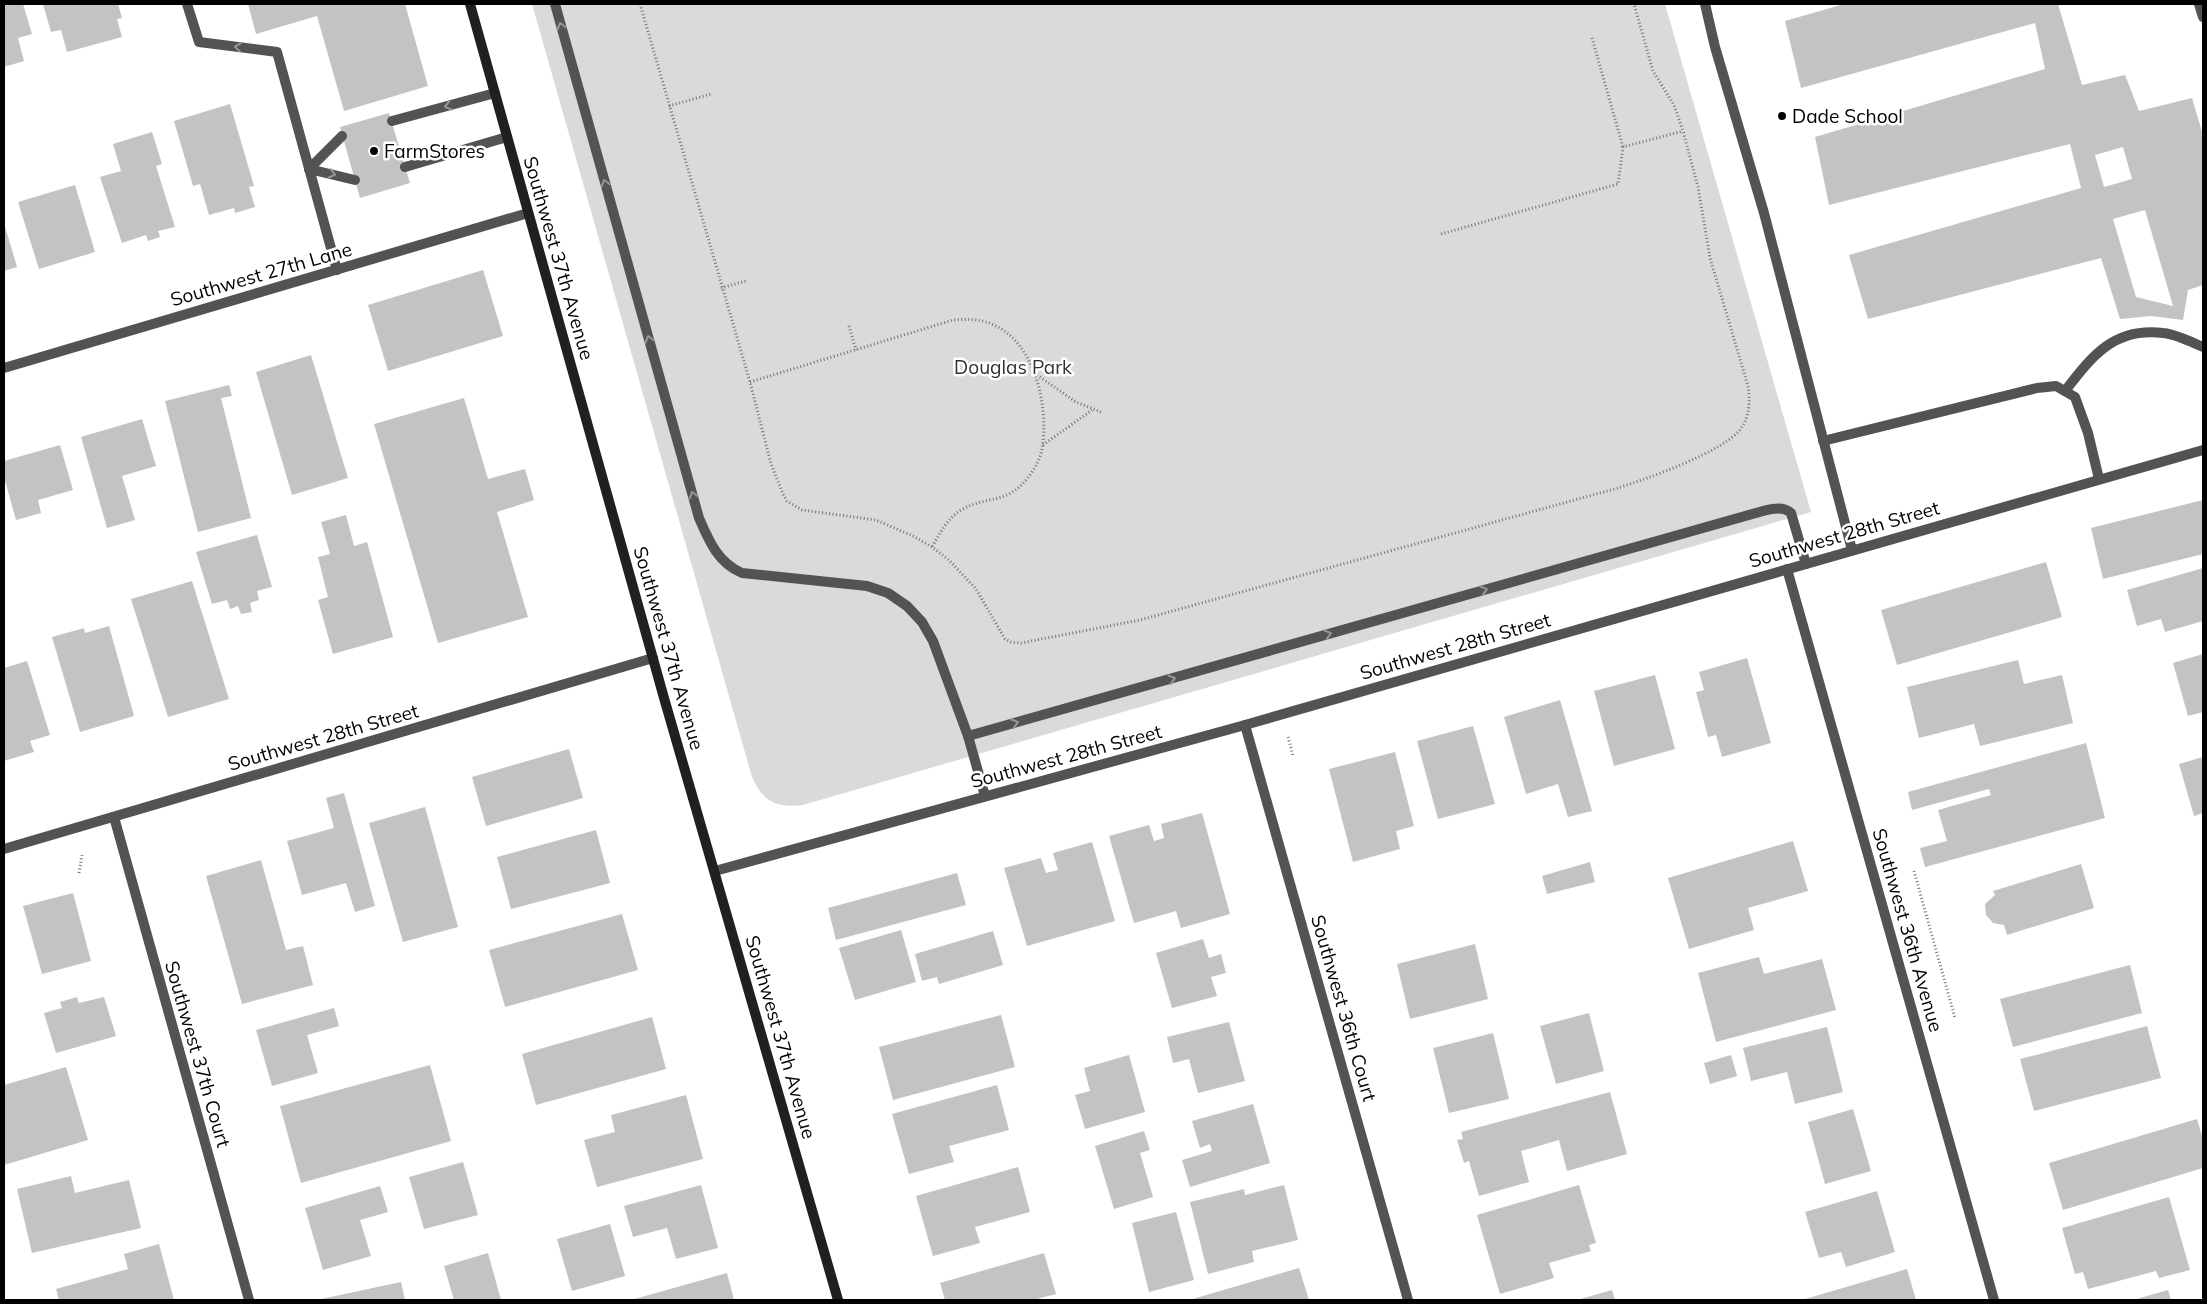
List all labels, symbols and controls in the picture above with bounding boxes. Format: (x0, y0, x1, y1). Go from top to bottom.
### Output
one-way arrow (556, 22, 567, 30)
one-way arrow (233, 42, 241, 53)
one-way arrow (444, 100, 453, 111)
place label: Dade School (1792, 104, 1903, 128)
marker: Dade School (1776, 110, 1788, 122)
place label: FarmStores (384, 139, 485, 163)
marker: FarmStores (368, 145, 380, 157)
street label: Southwest 37th Avenue (518, 153, 600, 363)
one-way arrow (328, 168, 337, 179)
one-way arrow (600, 178, 611, 187)
street label: Southwest 27th Lane (167, 237, 355, 311)
one-way arrow (644, 335, 654, 344)
park label: Douglas Park (954, 355, 1072, 379)
one-way arrow (688, 492, 698, 500)
street label: Southwest 28th Street (1746, 495, 1942, 573)
street label: Southwest 37th Avenue (628, 543, 710, 753)
one-way arrow (1480, 585, 1489, 596)
street label: Southwest 28th Street (1357, 607, 1553, 685)
one-way arrow (1323, 630, 1331, 640)
one-way arrow (1167, 674, 1175, 684)
street label: Southwest 28th Street (225, 698, 421, 776)
one-way arrow (1011, 718, 1019, 728)
street label: Southwest 28th Street (968, 719, 1165, 793)
street label: Southwest 36th Avenue (1867, 825, 1949, 1035)
street label: Southwest 36th Court (1306, 912, 1382, 1104)
street label: Southwest 37th Avenue (740, 932, 822, 1142)
street label: Southwest 37th Court (160, 958, 236, 1150)

